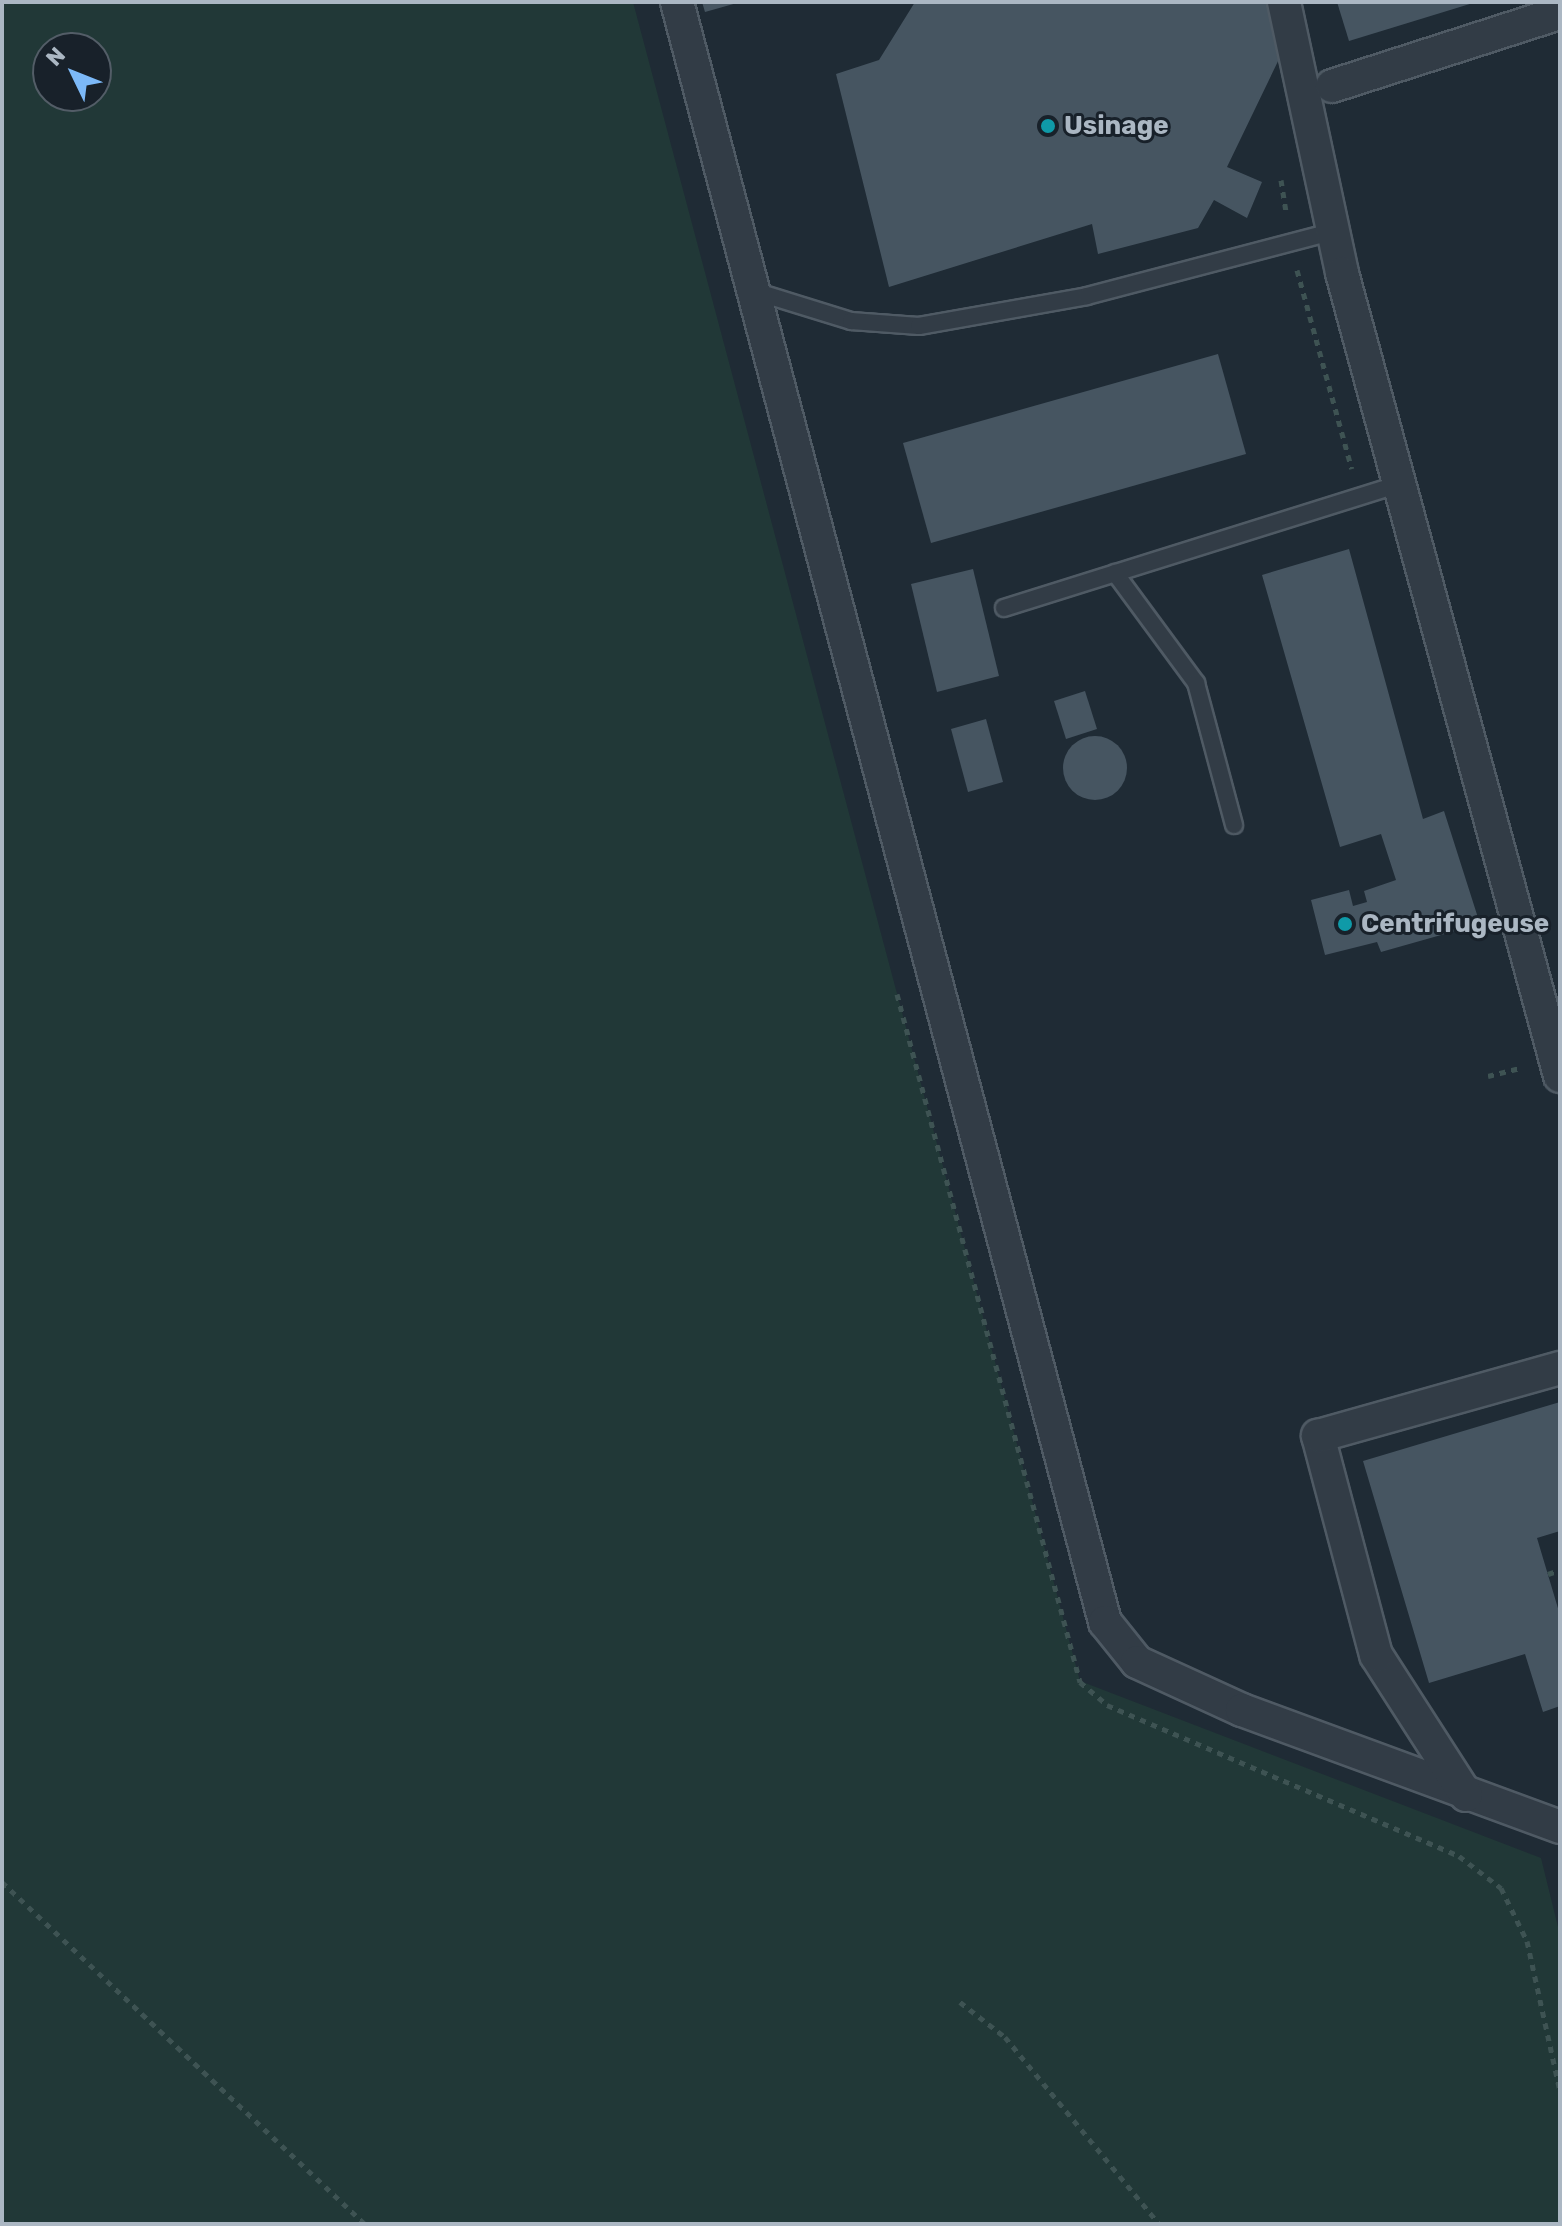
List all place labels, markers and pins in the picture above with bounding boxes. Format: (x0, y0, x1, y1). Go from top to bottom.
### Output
place label: Usinage (1064, 110, 1169, 142)
marker: Usinage (1039, 117, 1057, 135)
place label: Centrifugeuse (1361, 908, 1549, 940)
marker: Centrifugeuse (1336, 915, 1354, 933)

